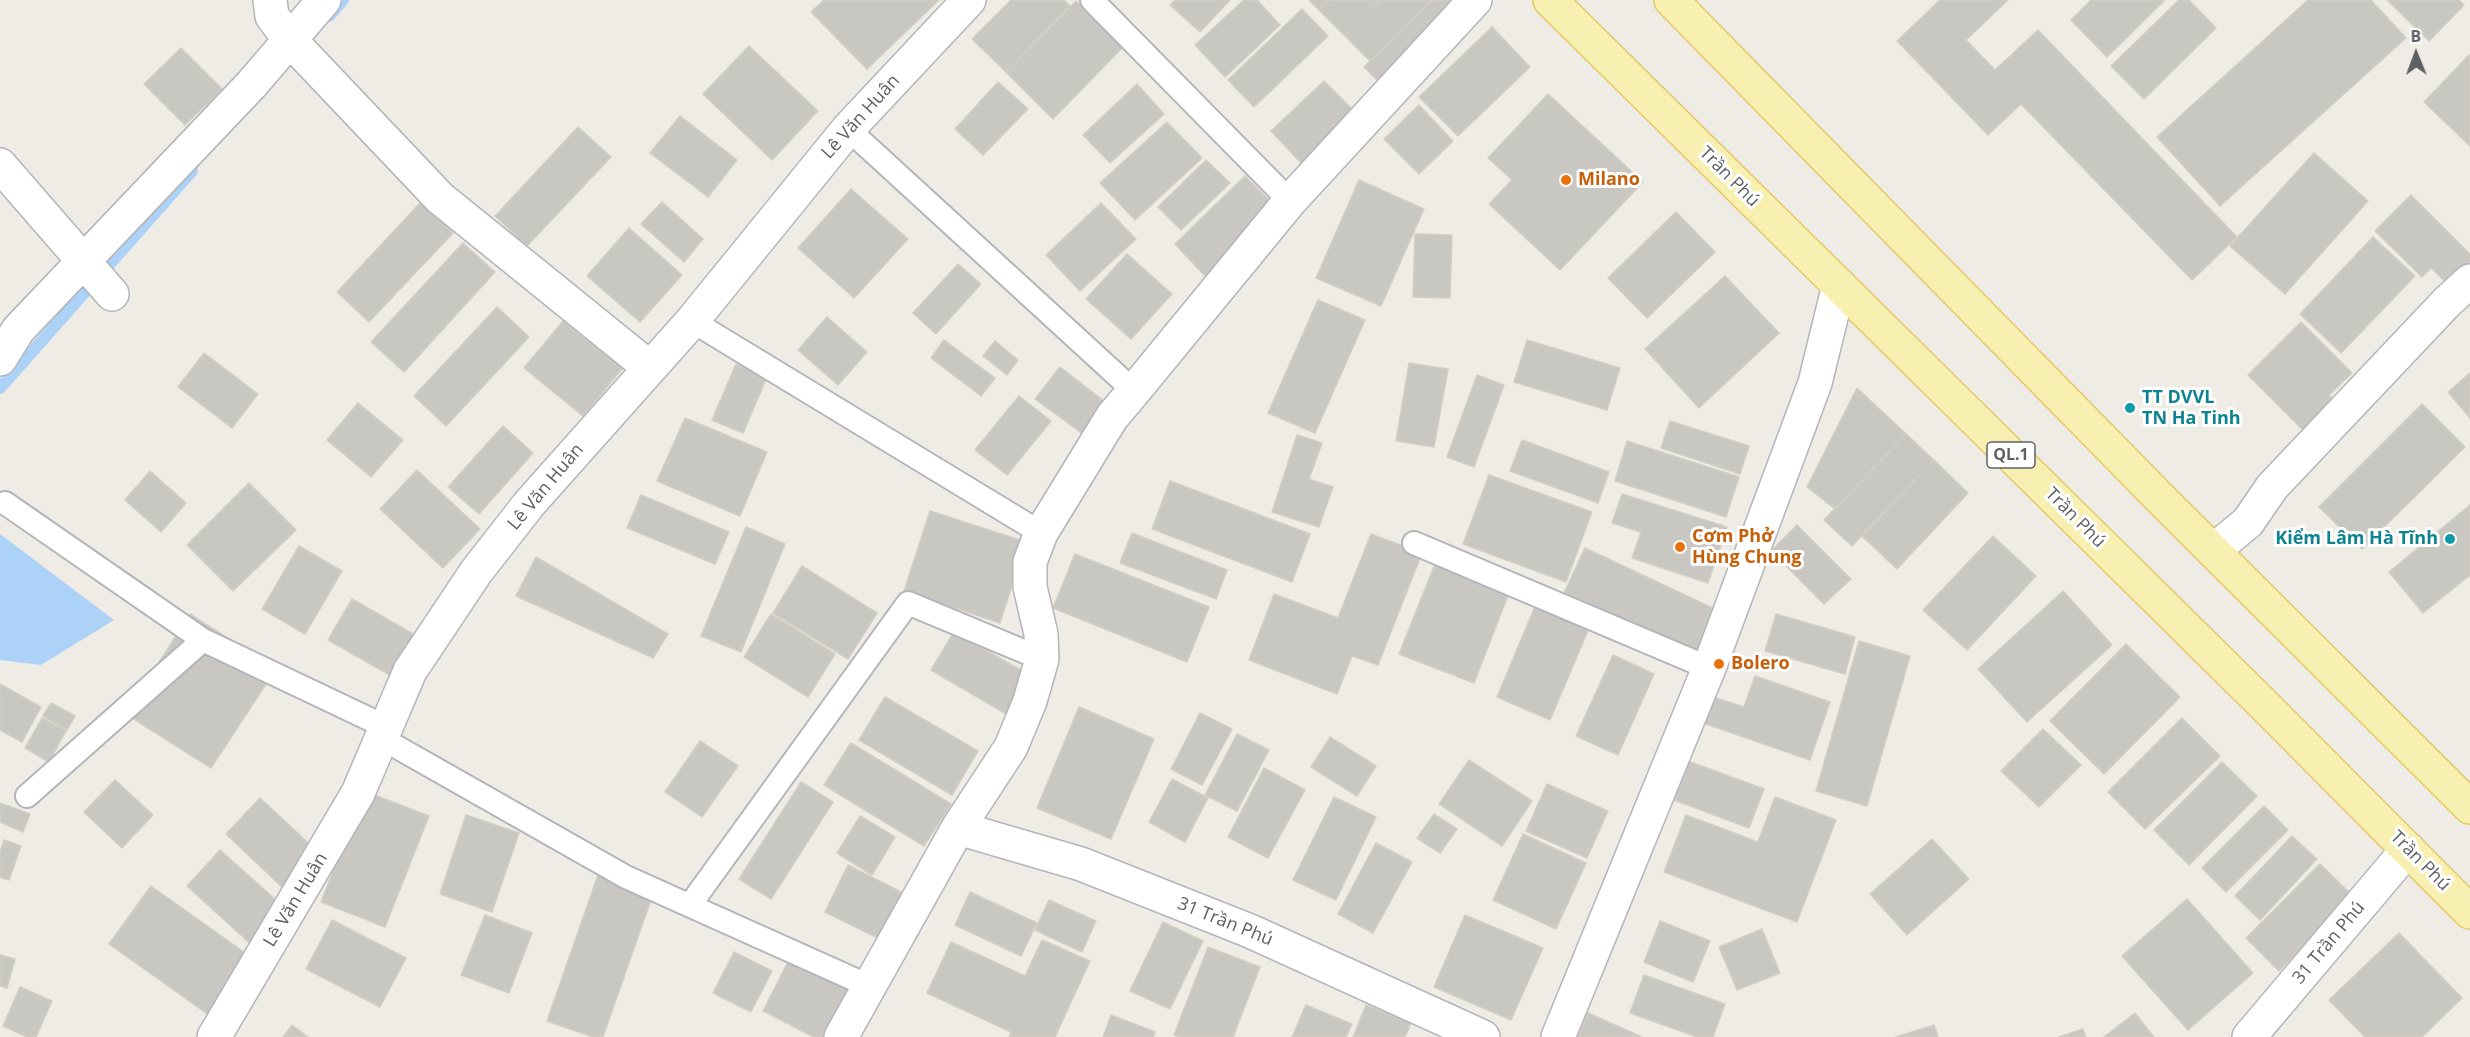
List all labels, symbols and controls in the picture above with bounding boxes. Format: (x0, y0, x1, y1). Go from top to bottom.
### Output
north arrow (2386, 24, 2446, 84)
text: B (2410, 25, 2421, 47)
street label: Lê Văn Huân (818, 70, 904, 164)
street label: Trần Phú (1695, 143, 1763, 211)
place label: Milano (1578, 169, 1640, 191)
marker: Milano (1559, 173, 1573, 187)
place label: TT DVVL TN Ha Tinh (2142, 387, 2241, 430)
marker: TT DVVL TN Ha Tinh (2123, 401, 2137, 415)
street label: Lê Văn Huân (504, 439, 588, 535)
road number: QL.1 (1987, 442, 2035, 468)
street label: Trần Phú (2041, 484, 2109, 552)
place label: Cơm Phở Hùng Chung (1692, 526, 1801, 568)
place label: Kiểm Lâm Hà Tĩnh (2275, 528, 2438, 550)
marker: Kiểm Lâm Hà Tĩnh (2443, 532, 2457, 546)
marker: Cơm Phở Hùng Chung (1673, 540, 1687, 554)
place label: Bolero (1731, 653, 1790, 675)
marker: Bolero (1712, 657, 1726, 671)
street label: Trần Phú (2386, 827, 2454, 895)
street label: Lê Văn Huân (259, 849, 333, 951)
street label: 31 Trần Phú (1174, 893, 1276, 951)
street label: 31 Trần Phú (2288, 897, 2370, 989)

